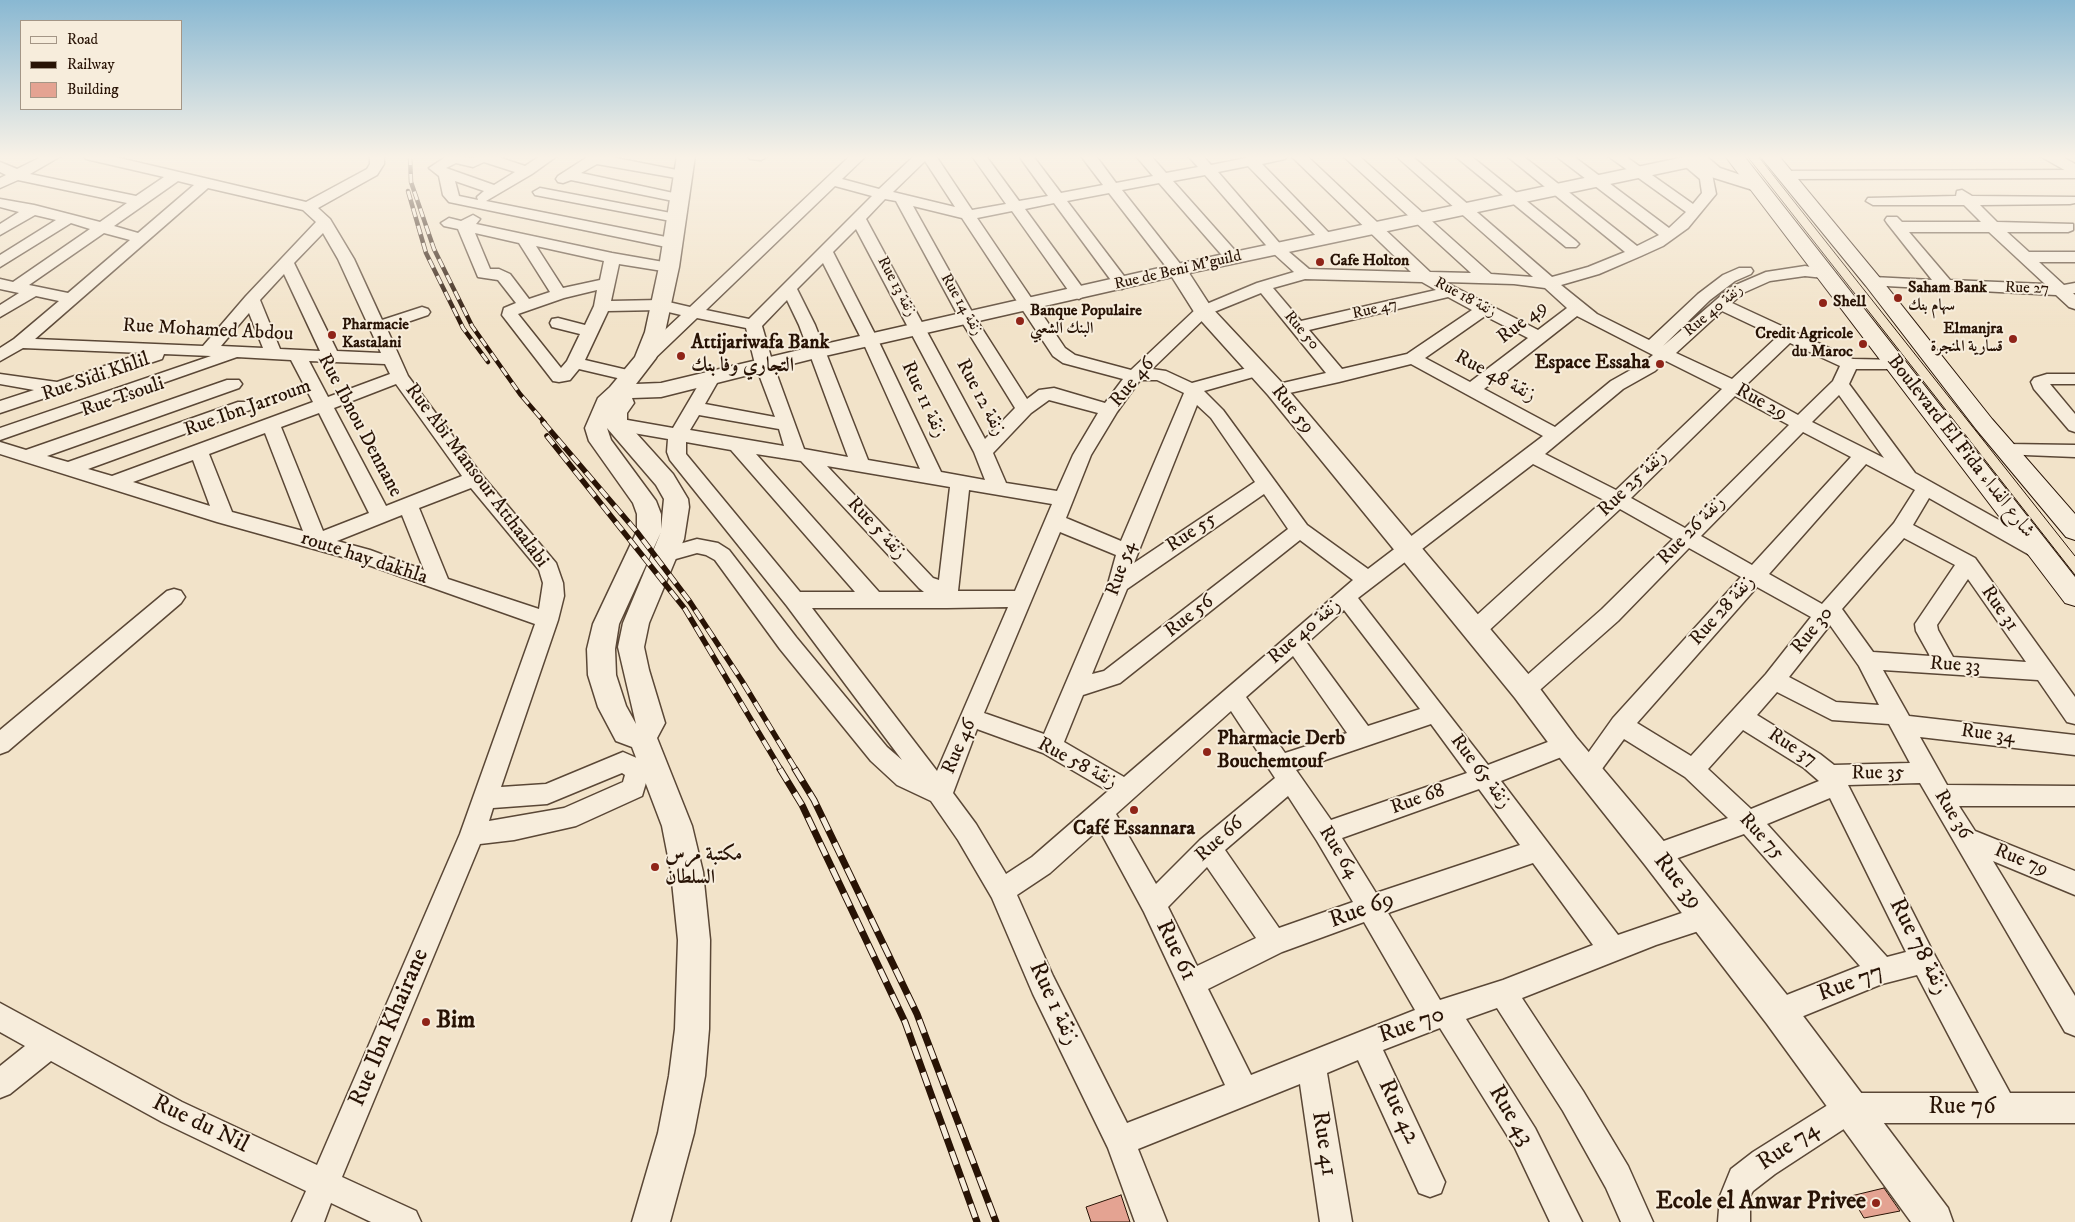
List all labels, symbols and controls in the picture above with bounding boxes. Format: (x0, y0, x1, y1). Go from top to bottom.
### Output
legend (20, 20, 182, 110)
text: Road (67, 30, 98, 49)
text: Railway (67, 55, 115, 74)
text: Building (67, 80, 119, 99)
street label: Rue de Beni M'guild (1113, 247, 1243, 295)
place label: Cafe Holton (1330, 252, 1409, 272)
street label: Rue 13 زنقة (872, 254, 920, 320)
marker: Cafe Holton (1314, 256, 1326, 268)
street label: Rue 14 زنقة (936, 271, 986, 339)
street label: Rue 18 زنقة (1431, 274, 1499, 322)
place label: Saham Bank سهام بنك (1908, 279, 1987, 317)
street label: Rue 27 (2005, 279, 2049, 299)
street label: Rue 40 زنقة (1681, 281, 1747, 341)
marker: Saham Bank سهام بنك (1892, 292, 1904, 304)
place label: Shell (1833, 293, 1866, 313)
street label: Rue 47 (1351, 296, 1399, 324)
street label: Rue 49 (1493, 296, 1553, 350)
marker: Shell (1817, 297, 1829, 309)
place label: Banque Populaire البنك الشعبي (1030, 302, 1142, 340)
street label: Rue 50 (1279, 308, 1323, 354)
street label: Rue Mohamed Abdou (122, 315, 294, 347)
marker: Banque Populaire البنك الشعبي (1014, 315, 1026, 327)
place label: Pharmacie Kastalani (342, 316, 409, 354)
place label: Elmanjra قسارية المنجرة (1930, 320, 2003, 358)
place label: Credit Agricole du Maroc (1755, 325, 1853, 363)
marker: Pharmacie Kastalani (326, 329, 338, 341)
place label: Attijariwafa Bank التجاري وفا بنك (691, 332, 830, 379)
marker: Elmanjra قسارية المنجرة (2007, 333, 2019, 345)
marker: Credit Agricole du Maroc (1857, 338, 1869, 350)
street label: Rue 48 زنقة (1450, 346, 1540, 408)
street label: Rue Sidi Khlil (39, 348, 153, 408)
street label: Rue Ibnou Dennane (311, 350, 407, 502)
marker: Attijariwafa Bank التجاري وفا بنك (675, 350, 687, 362)
street label: Boulevard El Fida شارع الفداء (1881, 351, 2039, 543)
place label: Espace Essaha (1534, 352, 1650, 376)
street label: Rue 46 (1105, 353, 1161, 413)
street label: Rue 12 زنقة (950, 355, 1010, 441)
street label: Rue 11 زنقة (895, 358, 951, 442)
marker: Espace Essaha (1654, 358, 1666, 370)
street label: Rue Tsouli (78, 373, 168, 423)
street label: Rue Ibn Jarroum (181, 375, 315, 443)
street label: Rue Abi Mansour Atthaalabi (399, 379, 553, 573)
street label: Rue 29 (1731, 379, 1791, 427)
street label: Rue 59 (1265, 381, 1319, 439)
street label: Rue 25 زنقة (1594, 445, 1672, 523)
street label: Rue 26 زنقة (1653, 491, 1731, 571)
street label: Rue 5 زنقة (841, 493, 911, 565)
street label: Rue 55 (1162, 508, 1222, 558)
street label: route hay dakhla (298, 527, 430, 591)
street label: Rue 54 (1102, 539, 1142, 599)
street label: Rue 28 زنقة (1685, 571, 1761, 651)
street label: Rue 31 (1975, 582, 2023, 636)
street label: Rue 56 (1161, 590, 1219, 644)
street label: Rue 40 زنقة (1264, 594, 1346, 670)
street label: Rue 30 (1787, 603, 1839, 659)
street label: Rue 33 (1929, 652, 1981, 680)
street label: Rue 46 (938, 716, 982, 778)
street label: Rue 34 (1959, 720, 2017, 750)
street label: Rue 37 (1763, 723, 1821, 773)
place label: Pharmacie Derb Bouchemtouf (1217, 728, 1345, 775)
street label: Rue 65 زنقة (1444, 730, 1516, 814)
street label: Rue 58 زنقة (1033, 733, 1121, 795)
marker: Pharmacie Derb Bouchemtouf (1201, 746, 1213, 758)
street label: Rue 35 (1851, 762, 1905, 786)
street label: Rue 68 (1388, 779, 1448, 821)
street label: Rue 36 (1928, 786, 1976, 844)
marker: Café Essannara (1128, 804, 1140, 816)
street label: Rue 75 (1733, 808, 1789, 866)
street label: Rue 66 (1191, 812, 1249, 868)
place label: Café Essannara (1073, 818, 1195, 842)
street label: Rue 64 (1313, 822, 1363, 884)
street label: Rue 79 (1991, 839, 2051, 883)
place label: مكتبة مرس السلطان (665, 844, 742, 891)
street label: Rue 39 (1646, 848, 1708, 916)
marker: مكتبة مرس السلطان (649, 861, 661, 873)
street label: Rue 69 (1326, 886, 1398, 936)
street label: Rue 78 زنقة (1881, 894, 1955, 1000)
street label: Rue 61 (1148, 916, 1202, 986)
street label: Rue Ibn Khairane (344, 945, 436, 1111)
street label: Rue 1 زنقة (1021, 958, 1085, 1050)
street label: Rue 77 (1814, 958, 1888, 1010)
street label: Rue 70 (1375, 1001, 1449, 1051)
place label: Bim (436, 1008, 475, 1036)
marker: Bim (420, 1016, 432, 1028)
street label: Rue 42 (1371, 1075, 1425, 1149)
street label: Rue 43 (1481, 1081, 1539, 1151)
street label: Rue du Nil (147, 1089, 253, 1161)
street label: Rue 76 (1928, 1094, 1996, 1122)
street label: Rue 41 (1304, 1110, 1342, 1178)
street label: Rue 74 (1752, 1116, 1826, 1178)
place label: Ecole el Anwar Privee (1656, 1189, 1866, 1217)
marker: Ecole el Anwar Privee (1870, 1197, 1882, 1209)

